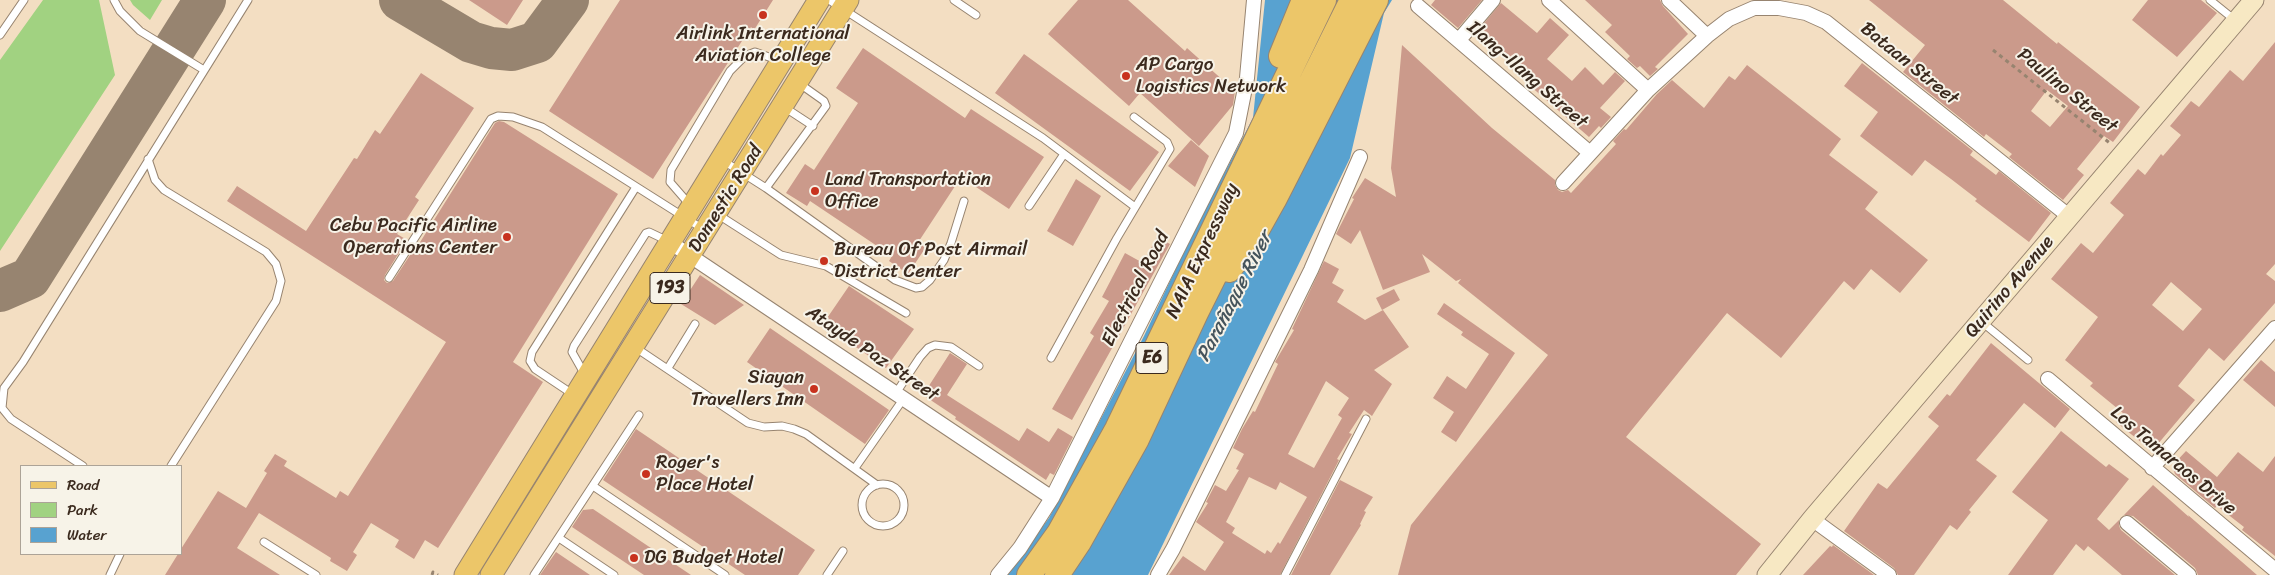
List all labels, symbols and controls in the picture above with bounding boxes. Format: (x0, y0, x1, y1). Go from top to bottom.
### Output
marker: Airlink International Aviation College (757, 9, 769, 21)
street label: Ilang-Ilang Street (1462, 17, 1592, 133)
street label: Bataan Street (1855, 18, 1963, 110)
place label: Airlink International Aviation College (676, 23, 850, 67)
street label: Paulino Street (2012, 44, 2122, 138)
place label: AP Cargo Logistics Network (1136, 54, 1286, 98)
marker: AP Cargo Logistics Network (1120, 70, 1132, 82)
street label: Domestic Road (684, 141, 768, 257)
place label: Land Transportation Office (825, 169, 991, 213)
street label: NAIA Expressway (1162, 180, 1244, 322)
marker: Land Transportation Office (809, 185, 821, 197)
place label: Cebu Pacific Airline Operations Center (330, 215, 497, 259)
street label: Electrical Road (1097, 228, 1175, 350)
water label: Parañaque River (1192, 228, 1278, 366)
marker: Cebu Pacific Airline Operations Center (501, 231, 513, 243)
street label: Quirino Avenue (1961, 231, 2059, 343)
place label: Bureau Of Post Airmail District Center (834, 239, 1028, 283)
marker: Bureau Of Post Airmail District Center (818, 255, 830, 267)
road number: 193 (650, 272, 690, 304)
street label: Atayde Paz Street (801, 301, 943, 407)
road number: E6 (1136, 342, 1168, 373)
place label: Siayan Travellers Inn (691, 367, 804, 411)
marker: Siayan Travellers Inn (808, 383, 820, 395)
street label: Los Tamaraos Drive (2105, 402, 2241, 520)
place label: Roger's Place Hotel (656, 452, 753, 496)
legend (20, 465, 182, 555)
marker: Roger's Place Hotel (640, 468, 652, 480)
text: Road (67, 472, 99, 498)
text: Park (67, 497, 98, 523)
text: Water (67, 522, 107, 548)
place label: DG Budget Hotel (644, 547, 783, 569)
marker: DG Budget Hotel (628, 552, 640, 564)

